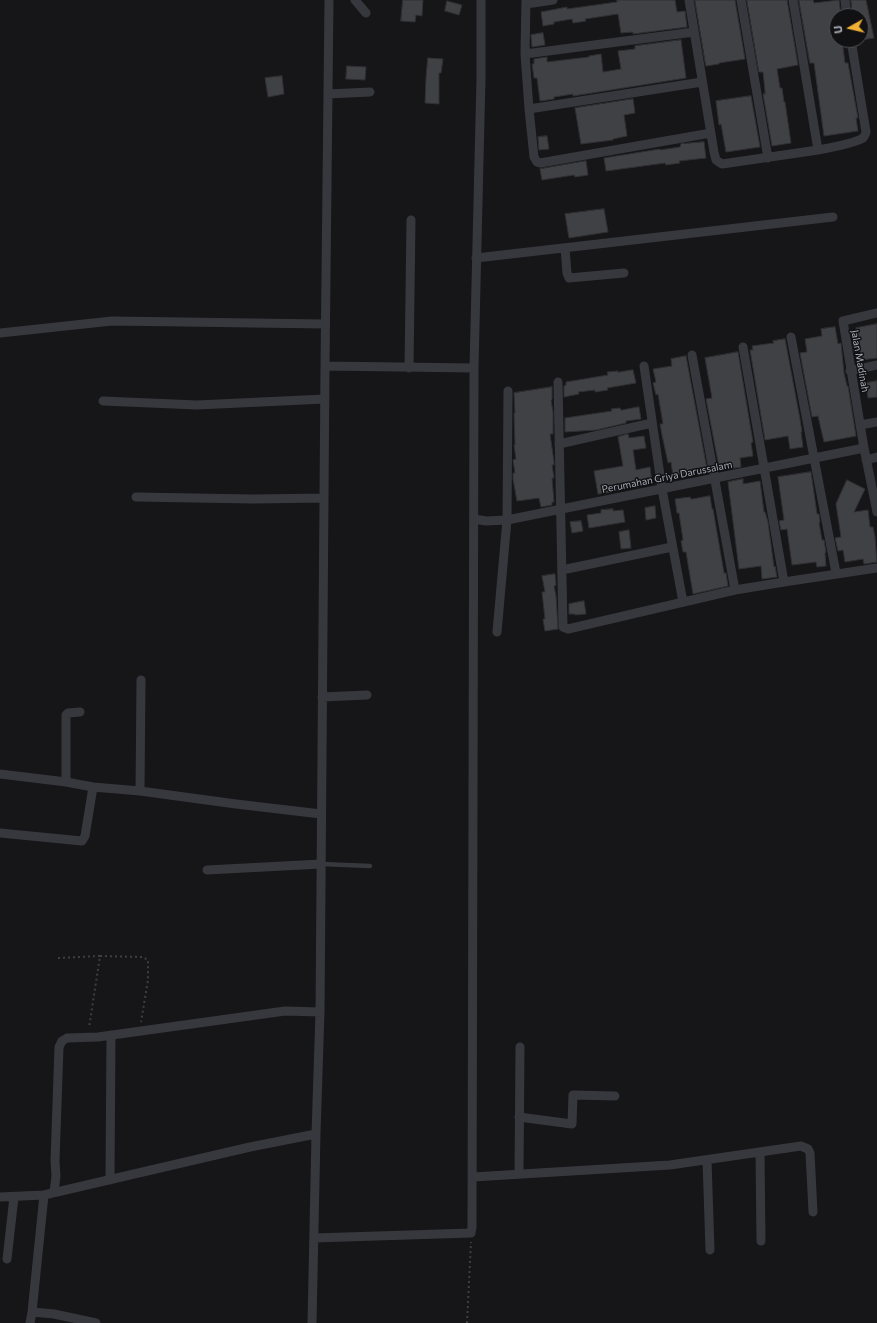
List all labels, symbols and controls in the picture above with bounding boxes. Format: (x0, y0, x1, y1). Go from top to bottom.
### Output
north arrow (829, 8, 869, 48)
text: U (831, 25, 845, 34)
street label: Jalan Madinah (849, 329, 871, 393)
street label: Perumahan Griya Darussalam (601, 458, 733, 496)

